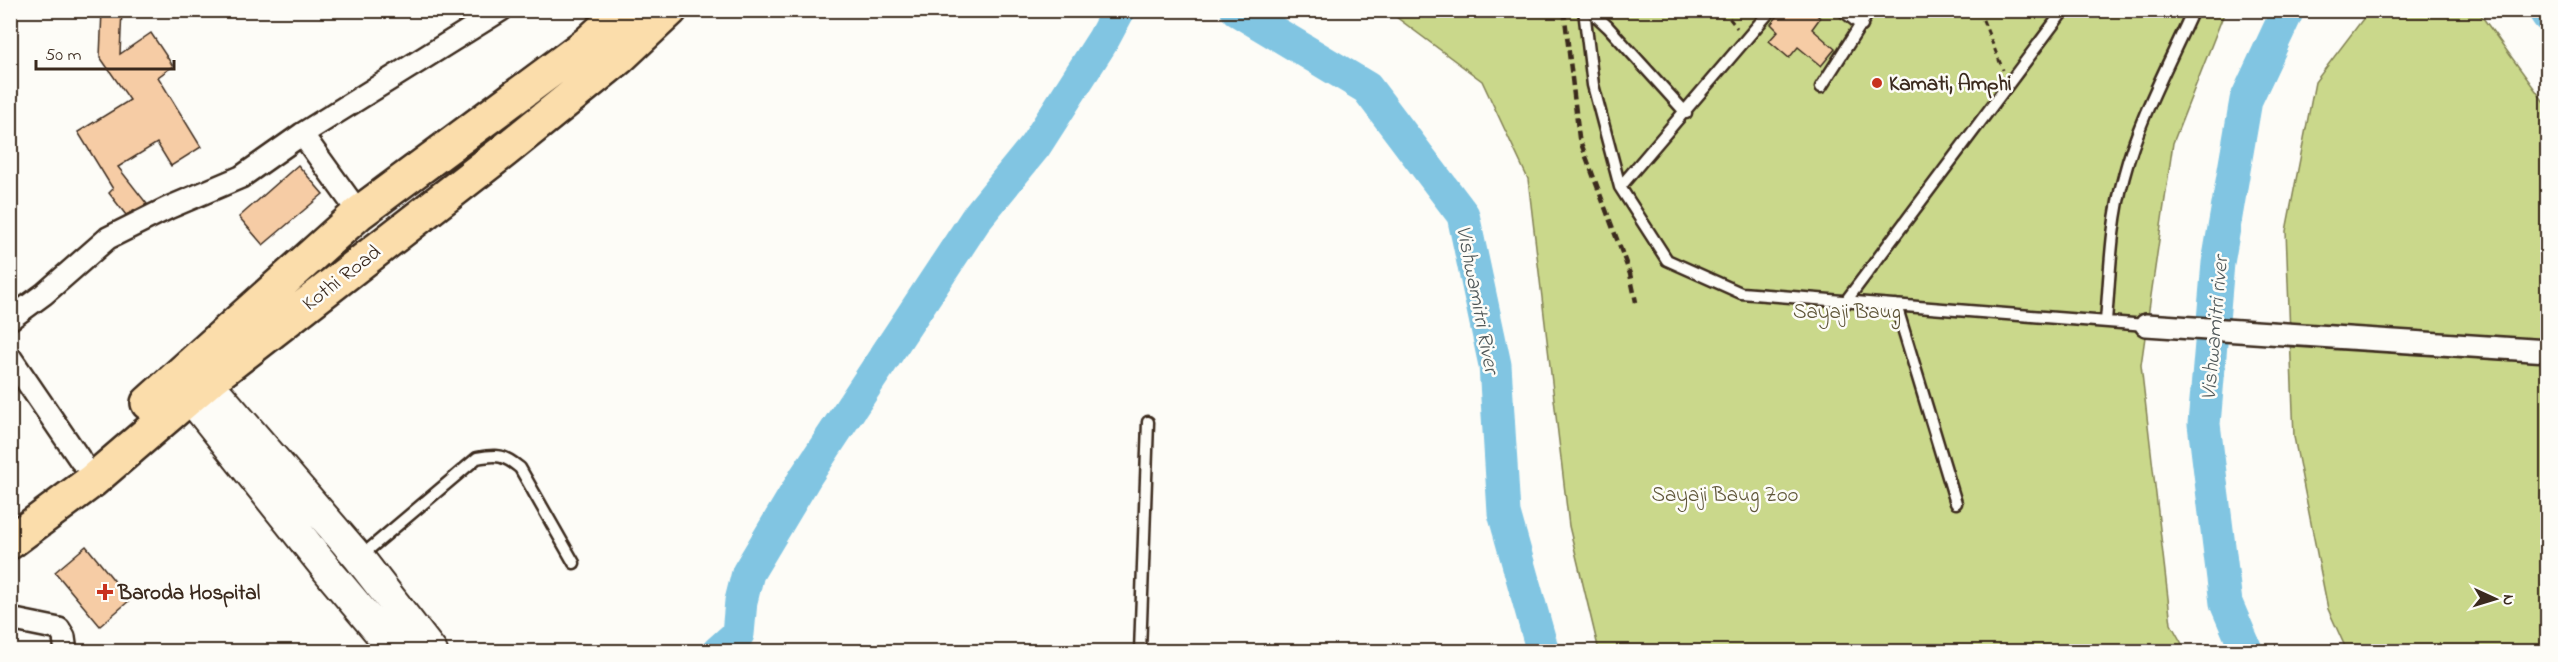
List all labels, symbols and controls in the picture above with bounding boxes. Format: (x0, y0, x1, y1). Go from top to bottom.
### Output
scale bar (36, 33, 174, 71)
text: 50 m (45, 43, 82, 69)
place label: Kamati, Amphi (1889, 70, 2012, 100)
marker: Kamati, Amphi (1870, 76, 1884, 90)
water label: Vishwamitri River (1446, 223, 1507, 379)
street label: Kothi Road (296, 238, 388, 319)
water label: Vishwamitri river (2194, 252, 2239, 402)
park label: Sayaji Baug (1793, 298, 1901, 330)
park label: Sayaji Baug Zoo (1652, 481, 1799, 513)
north arrow (2465, 569, 2525, 629)
place label: Baroda Hospital (117, 579, 261, 609)
marker: Baroda Hospital (96, 583, 114, 601)
text: N (2496, 594, 2520, 606)

